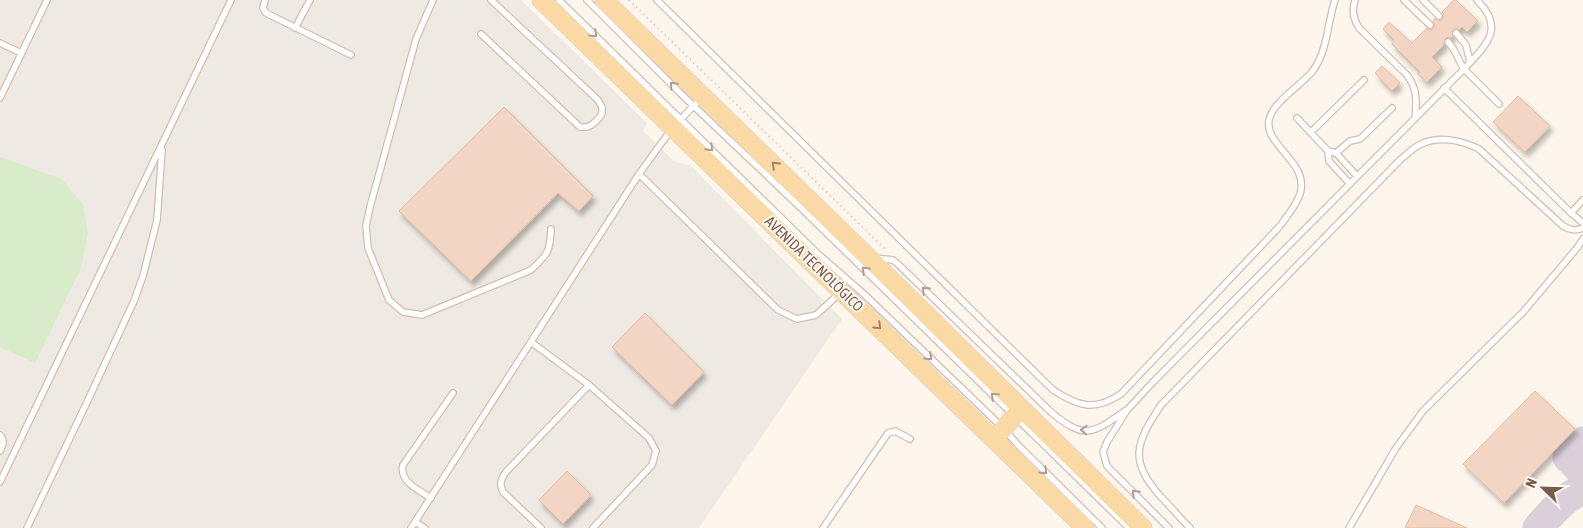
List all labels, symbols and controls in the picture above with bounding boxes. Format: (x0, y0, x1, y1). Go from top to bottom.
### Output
one-way arrow (588, 28, 597, 37)
one-way arrow (669, 81, 678, 90)
one-way arrow (705, 142, 714, 151)
one-way arrow (772, 162, 781, 171)
street label: AVENIDA TECNOLÓGICO (762, 212, 867, 315)
one-way arrow (862, 267, 871, 276)
one-way arrow (922, 287, 931, 296)
one-way arrow (872, 320, 881, 329)
one-way arrow (923, 351, 932, 360)
one-way arrow (991, 393, 1000, 402)
one-way arrow (1080, 425, 1088, 435)
north arrow (1518, 463, 1568, 513)
one-way arrow (1038, 465, 1047, 474)
text: N (1522, 476, 1540, 490)
one-way arrow (1132, 490, 1141, 499)

